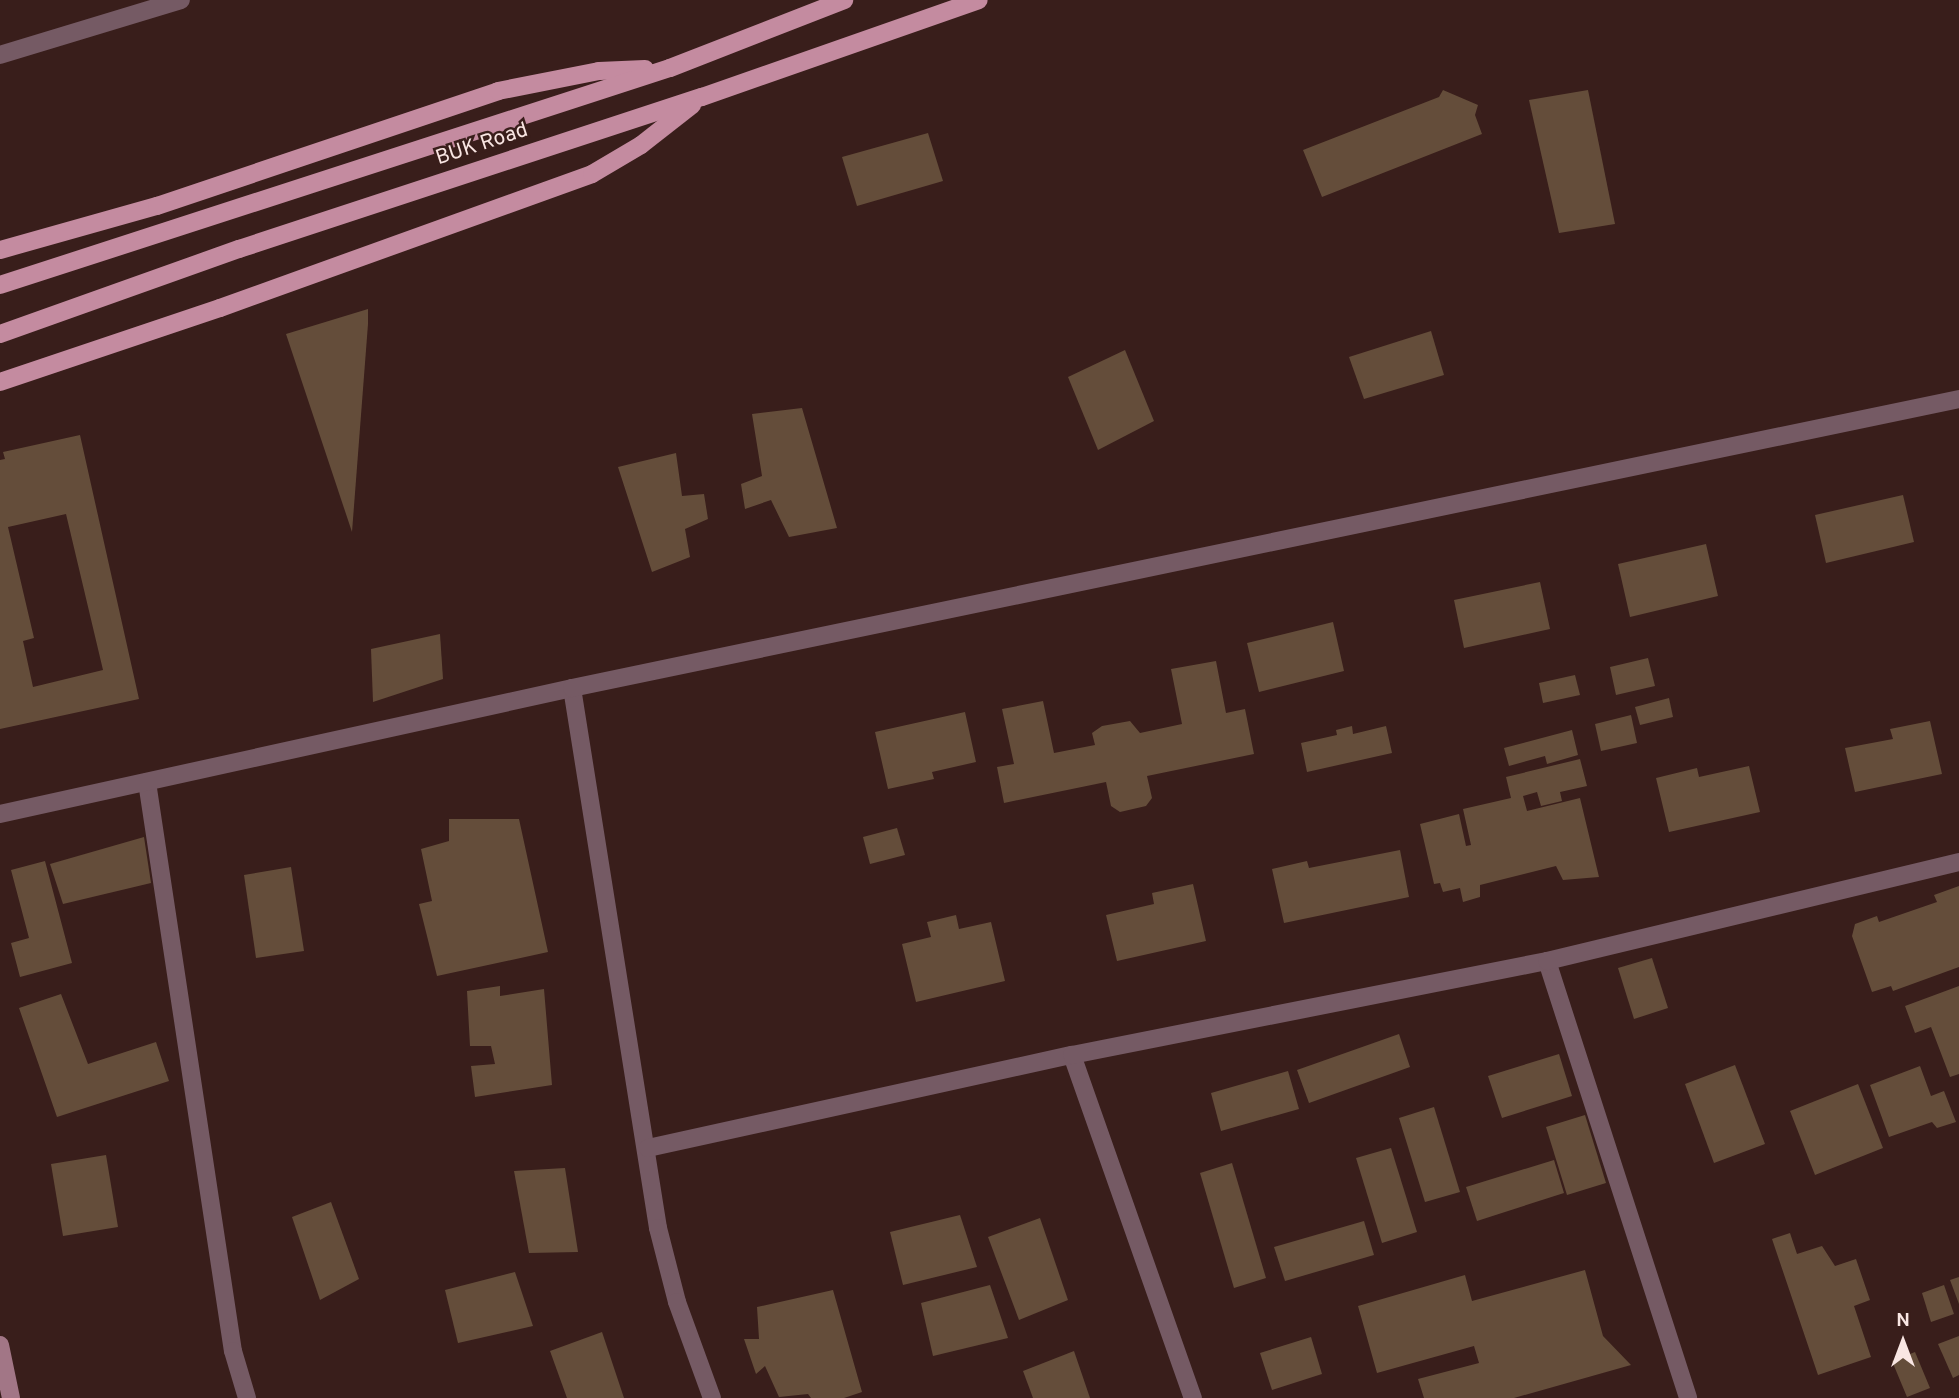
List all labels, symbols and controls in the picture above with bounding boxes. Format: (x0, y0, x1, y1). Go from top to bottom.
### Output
street label: BUK Road (433, 118, 531, 172)
north arrow (1868, 1307, 1938, 1377)
text: N (1896, 1309, 1910, 1333)

